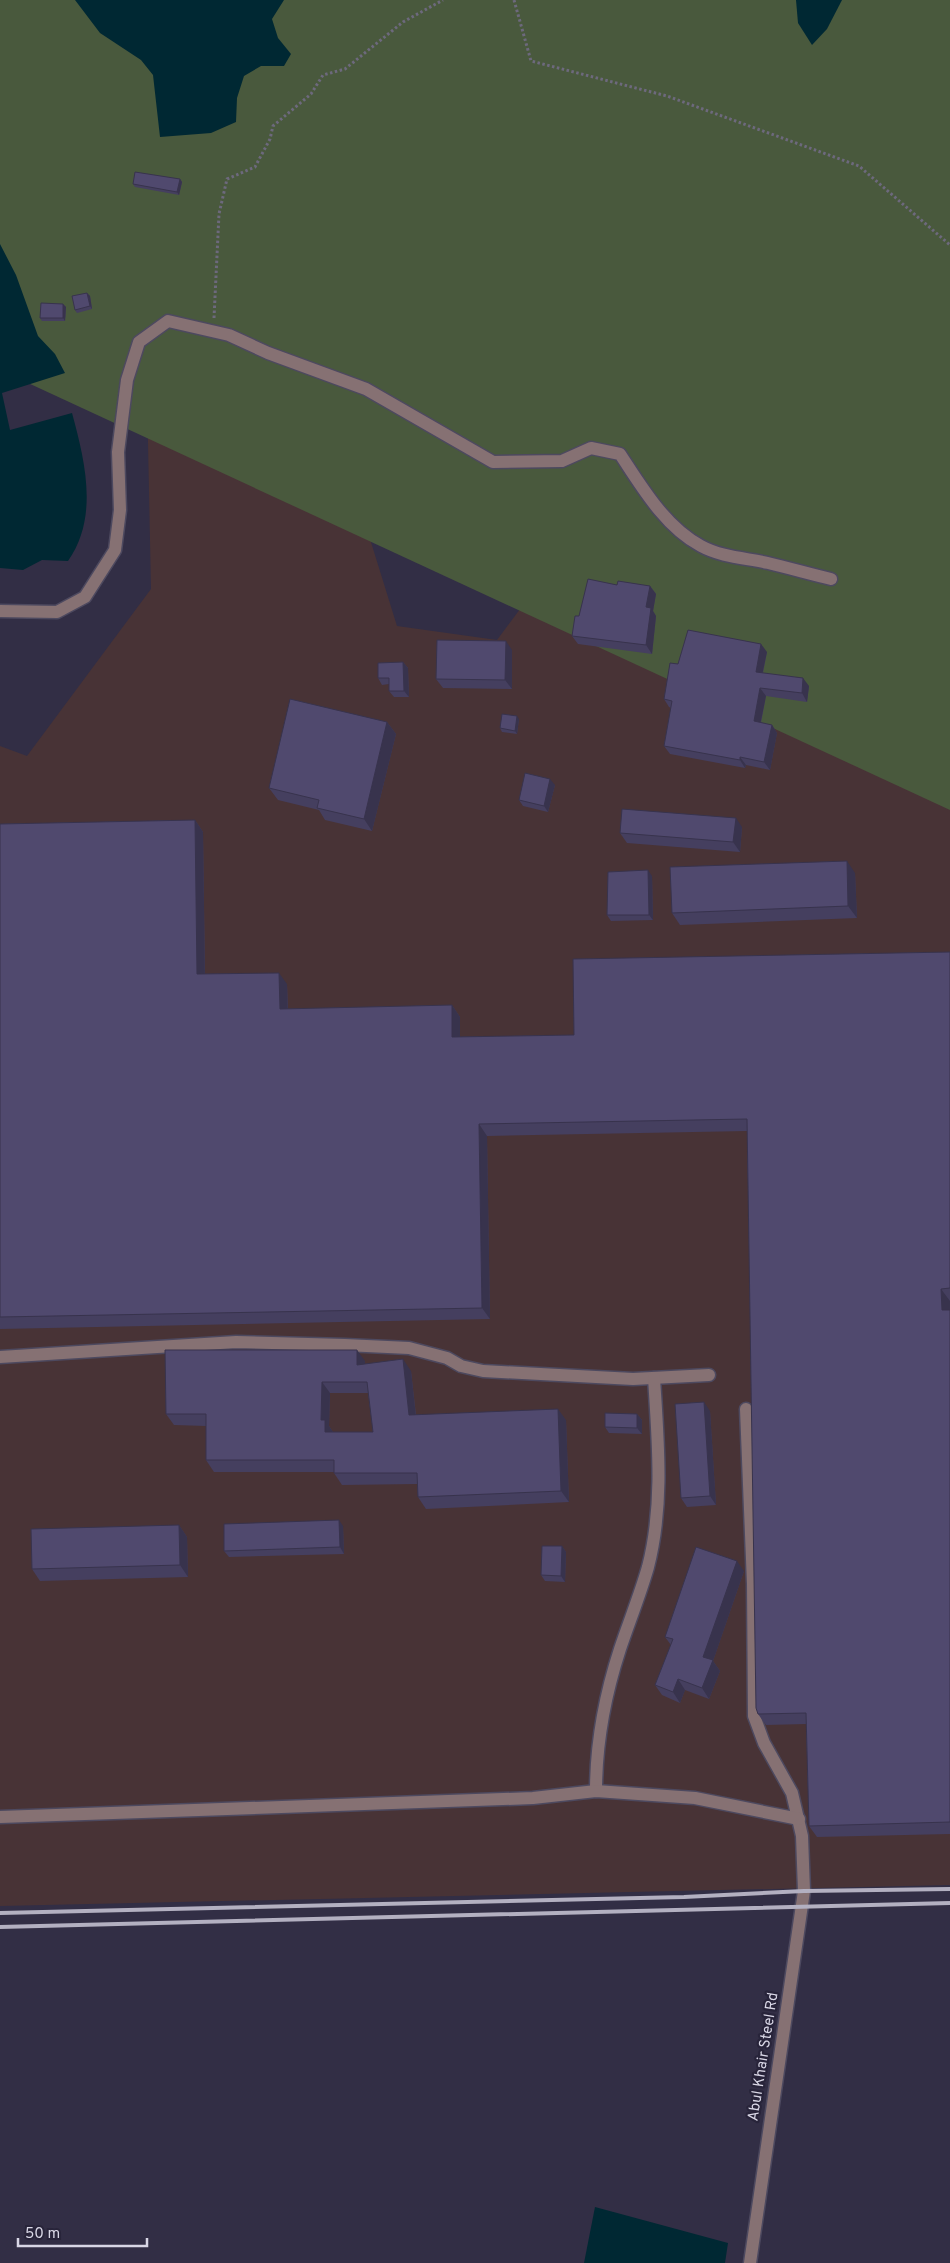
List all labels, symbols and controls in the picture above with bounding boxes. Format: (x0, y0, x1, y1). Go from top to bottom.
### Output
street label: Abul Khair Steel Rd (744, 1991, 784, 2123)
scale bar (18, 2216, 146, 2248)
text: 50 m (25, 2225, 60, 2244)

